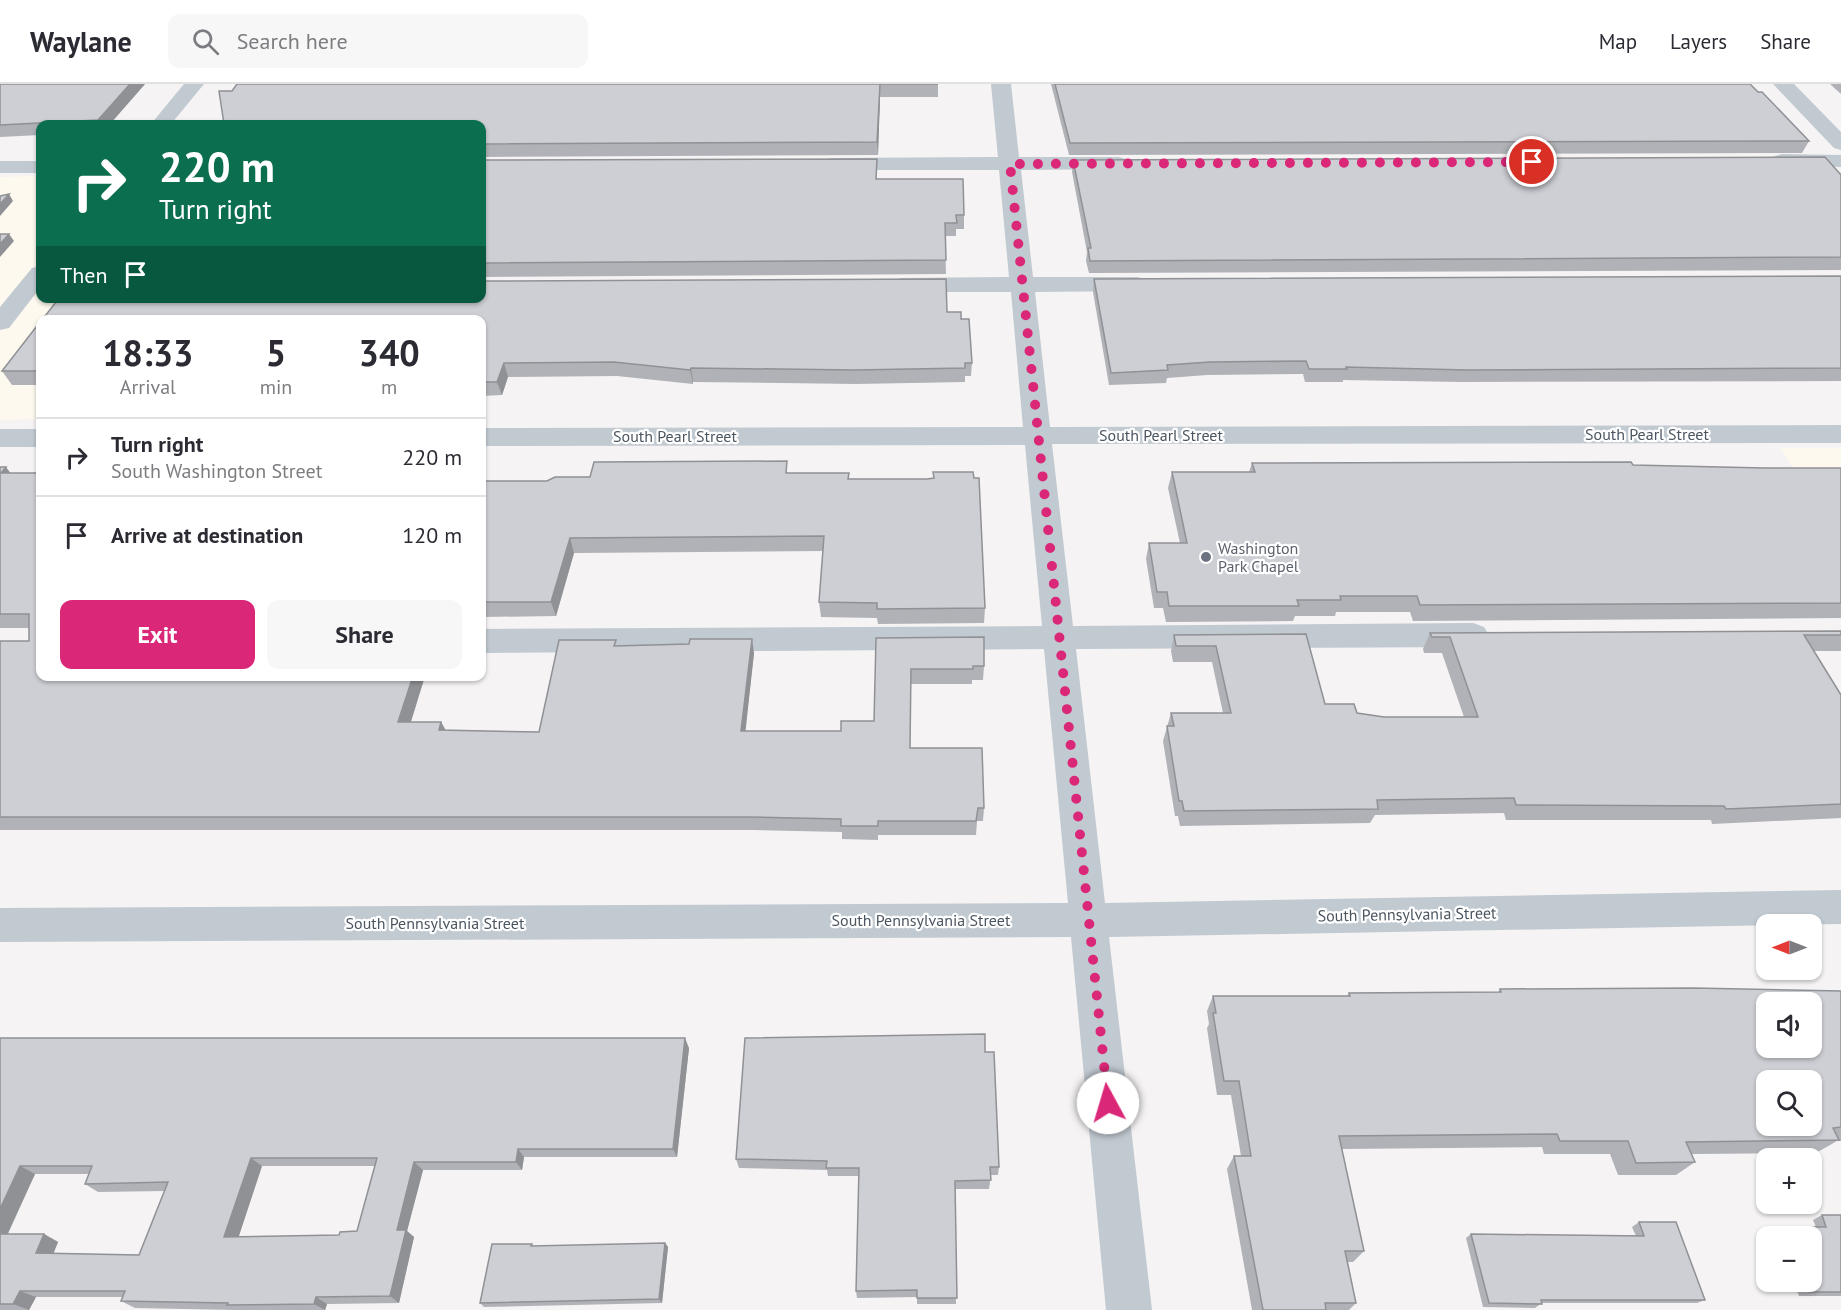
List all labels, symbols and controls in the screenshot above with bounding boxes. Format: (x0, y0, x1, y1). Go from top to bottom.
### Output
search box (168, 14, 588, 68)
text: Waylane (30, 23, 132, 60)
icon: search (189, 25, 222, 58)
text: Search here (237, 27, 348, 55)
text: Map (1599, 28, 1637, 55)
text: Layers (1670, 28, 1727, 55)
text: Share (1760, 28, 1811, 55)
pin (1506, 136, 1557, 187)
text: 220 m (159, 139, 275, 194)
icon: right (60, 144, 138, 222)
icon: arrive (1515, 145, 1548, 178)
text: Turn right (159, 192, 272, 226)
icon: arrive (119, 258, 152, 291)
text: Then (60, 261, 107, 289)
text: 18:33 (102, 329, 194, 376)
text: 5 (266, 329, 286, 376)
text: 340 (359, 329, 420, 376)
text: Arrival (120, 374, 176, 400)
text: min (260, 374, 292, 400)
text: m (381, 374, 397, 400)
street label: South Pearl Street (1585, 424, 1709, 444)
street label: South Pearl Street (1099, 425, 1223, 445)
street label: South Pearl Street (613, 426, 737, 446)
text: Turn right (111, 430, 203, 458)
icon: right (60, 441, 93, 474)
text: 220 m (402, 443, 462, 471)
text: South Washington Street (111, 458, 323, 484)
icon: arrive (60, 519, 93, 552)
text: Arrive at destination (111, 521, 303, 549)
text: 120 m (402, 521, 462, 549)
place label: Washington Park Chapel (1218, 538, 1299, 576)
marker: Washington Park Chapel (1199, 550, 1213, 564)
button: Exit (60, 600, 255, 669)
button: Share (267, 600, 462, 669)
street label: South Pennsylvania Street (1317, 902, 1497, 926)
street label: South Pennsylvania Street (832, 910, 1011, 930)
street label: South Pennsylvania Street (346, 913, 525, 933)
north arrow (1756, 914, 1822, 980)
map controls (1756, 914, 1822, 1292)
button: sound (1756, 992, 1822, 1058)
button: search (1756, 1070, 1822, 1136)
position arrow (1076, 1071, 1140, 1135)
button: + (1756, 1148, 1822, 1214)
button: − (1756, 1226, 1822, 1292)

